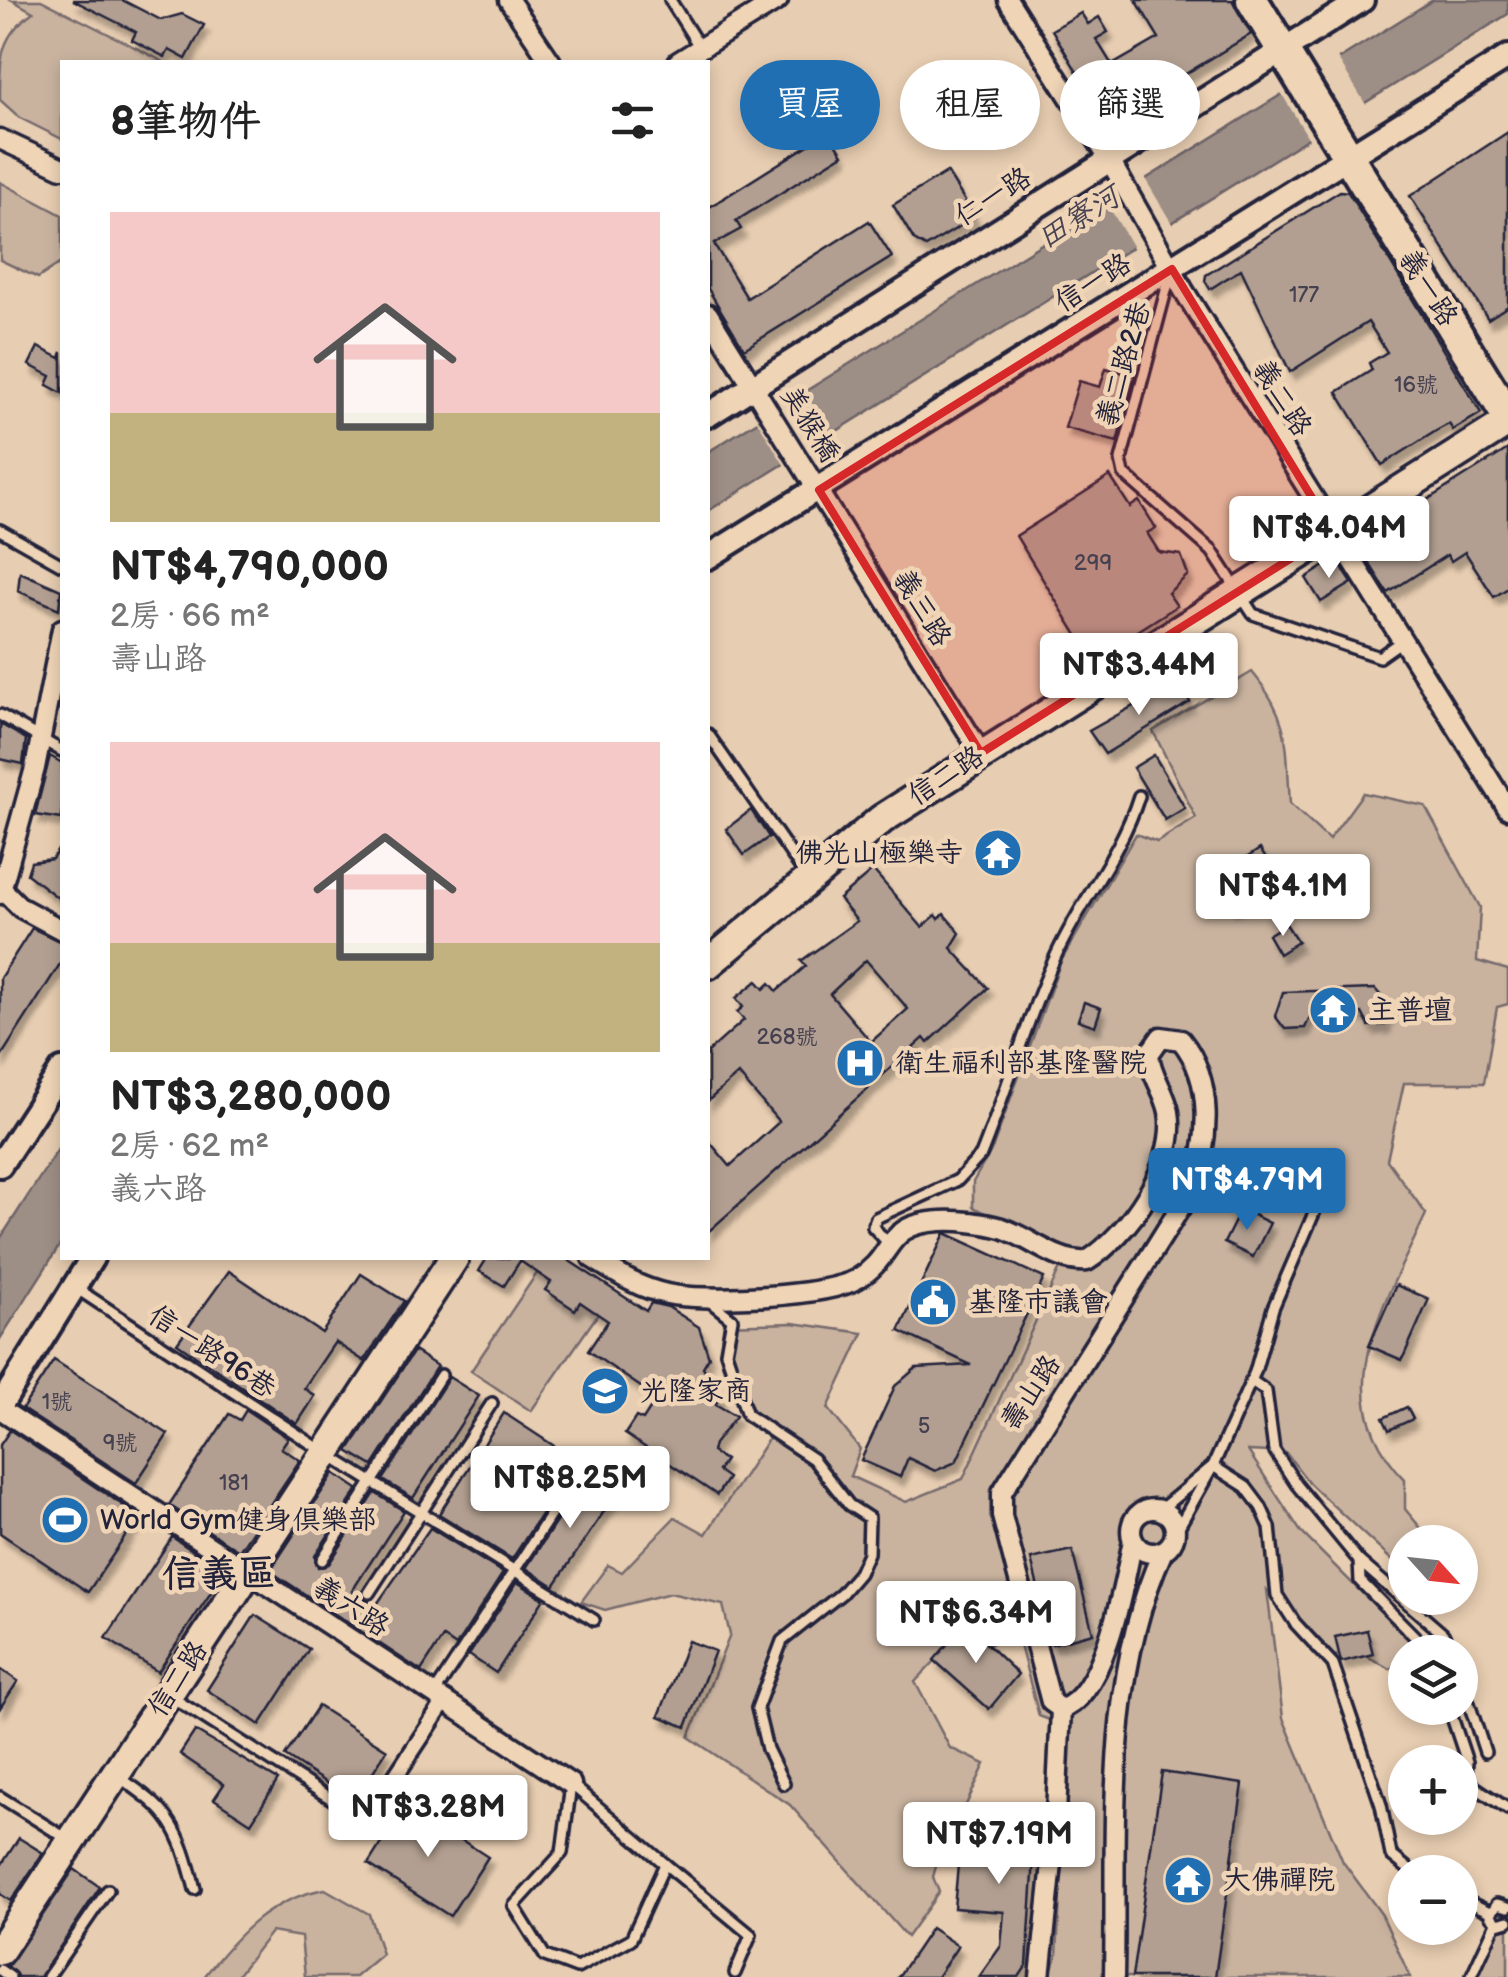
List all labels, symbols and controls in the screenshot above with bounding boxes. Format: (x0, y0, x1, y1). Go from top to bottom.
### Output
chip: 買屋 (740, 60, 880, 150)
chip: 租屋 (900, 60, 1040, 150)
chip: 篩選 (1060, 60, 1200, 150)
icon: filters (605, 93, 660, 148)
text: 8筆物件 (110, 97, 261, 148)
street label: 仁一路 (949, 161, 1037, 233)
water label: 田寮河 (1031, 176, 1131, 257)
street label: 義一路 (1392, 244, 1464, 332)
street label: 信一路 (1049, 247, 1137, 319)
icon: home (295, 277, 475, 457)
house number: 177 (1289, 282, 1319, 309)
street label: 義二路2巷 (1090, 297, 1158, 430)
street label: 義二路 (1246, 354, 1318, 442)
house number: 16號 (1394, 372, 1438, 399)
street label: 美猴橋 (774, 380, 846, 468)
pin: NT$4.04M (1226, 496, 1432, 581)
text: NT$4.04M (1251, 509, 1407, 548)
text: NT$4,790,000 (110, 542, 389, 593)
house number: 299 (1074, 550, 1112, 577)
street label: 義三路 (886, 563, 958, 653)
text: 2房 · 66 m² (110, 597, 270, 636)
pin: NT$3.44M (1036, 633, 1242, 718)
text: 壽山路 (110, 640, 206, 679)
text: NT$3.44M (1062, 646, 1216, 685)
street label: 信二路 (902, 739, 990, 813)
icon: home (295, 807, 475, 987)
temple icon: 佛光山極樂寺 (972, 827, 1024, 879)
place label: 佛光山極樂寺 (795, 837, 963, 870)
pin: NT$4.1M (1191, 854, 1375, 939)
text: NT$4.1M (1218, 867, 1348, 906)
temple icon: 主普壇 (1307, 984, 1359, 1036)
place label: 主普壇 (1368, 994, 1452, 1027)
house number: 268號 (756, 1024, 818, 1051)
hospital icon: 衛生福利部基隆醫院 (834, 1037, 886, 1089)
place label: 衛生福利部基隆醫院 (895, 1047, 1147, 1080)
text: NT$3,280,000 (110, 1072, 391, 1123)
text: 2房 · 62 m² (110, 1127, 269, 1166)
pin: NT$4.79M (1144, 1148, 1350, 1233)
text: NT$4.79M (1170, 1161, 1324, 1200)
text: 義六路 (110, 1170, 206, 1209)
public building icon: 基隆市議會 (907, 1276, 959, 1328)
place label: 基隆市議會 (968, 1286, 1108, 1319)
street label: 信一路96巷 (142, 1299, 283, 1406)
street label: 壽山路 (994, 1349, 1068, 1437)
school or university icon: 光隆家商 (579, 1365, 631, 1417)
place label: 光隆家商 (640, 1375, 752, 1408)
house number: 1號 (42, 1389, 72, 1416)
house number: 5 (918, 1413, 930, 1440)
house number: 9號 (103, 1430, 137, 1457)
pin: NT$8.25M (467, 1446, 673, 1531)
text: NT$8.25M (493, 1459, 647, 1498)
house number: 181 (219, 1470, 249, 1497)
sports icon: World Gym健身俱樂部 (39, 1494, 91, 1546)
place label: World Gym健身俱樂部 (100, 1504, 376, 1537)
north arrow (1388, 1525, 1478, 1615)
map controls (1388, 1525, 1478, 1945)
district label: 信義區 (162, 1552, 276, 1597)
street label: 義六路 (307, 1570, 395, 1644)
pin: NT$6.34M (873, 1581, 1079, 1666)
text: NT$6.34M (899, 1594, 1053, 1633)
street label: 信二路 (141, 1635, 215, 1723)
button: layers (1388, 1635, 1478, 1725)
button: + (1388, 1745, 1478, 1835)
pin: NT$3.28M (325, 1775, 531, 1860)
text: NT$3.28M (350, 1788, 506, 1827)
pin: NT$7.19M (896, 1802, 1102, 1887)
text: NT$7.19M (925, 1815, 1073, 1854)
temple icon: 大佛禪院 (1162, 1854, 1214, 1906)
button: − (1388, 1855, 1478, 1945)
place label: 大佛禪院 (1223, 1864, 1335, 1897)

